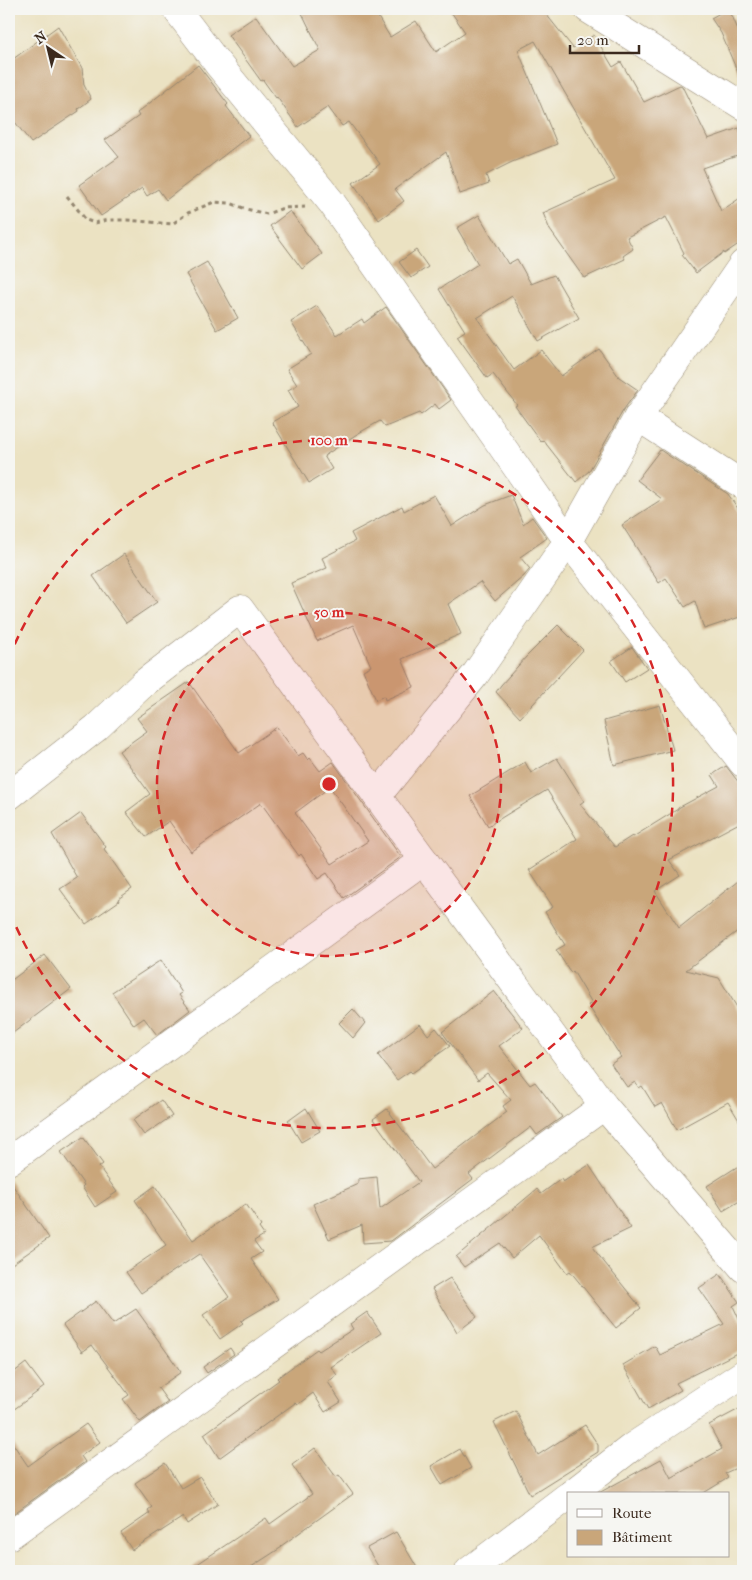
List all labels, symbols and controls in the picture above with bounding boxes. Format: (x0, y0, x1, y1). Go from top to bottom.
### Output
north arrow (22, 22, 72, 72)
scale bar (570, 22, 638, 54)
text: N (32, 28, 50, 48)
text: 20 m (577, 31, 609, 49)
text: 100 m (310, 431, 348, 449)
text: 50 m (314, 603, 345, 621)
centre of rings (320, 775, 338, 793)
legend (567, 1492, 730, 1558)
text: Route (612, 1504, 652, 1522)
text: Bâtiment (612, 1528, 673, 1546)

